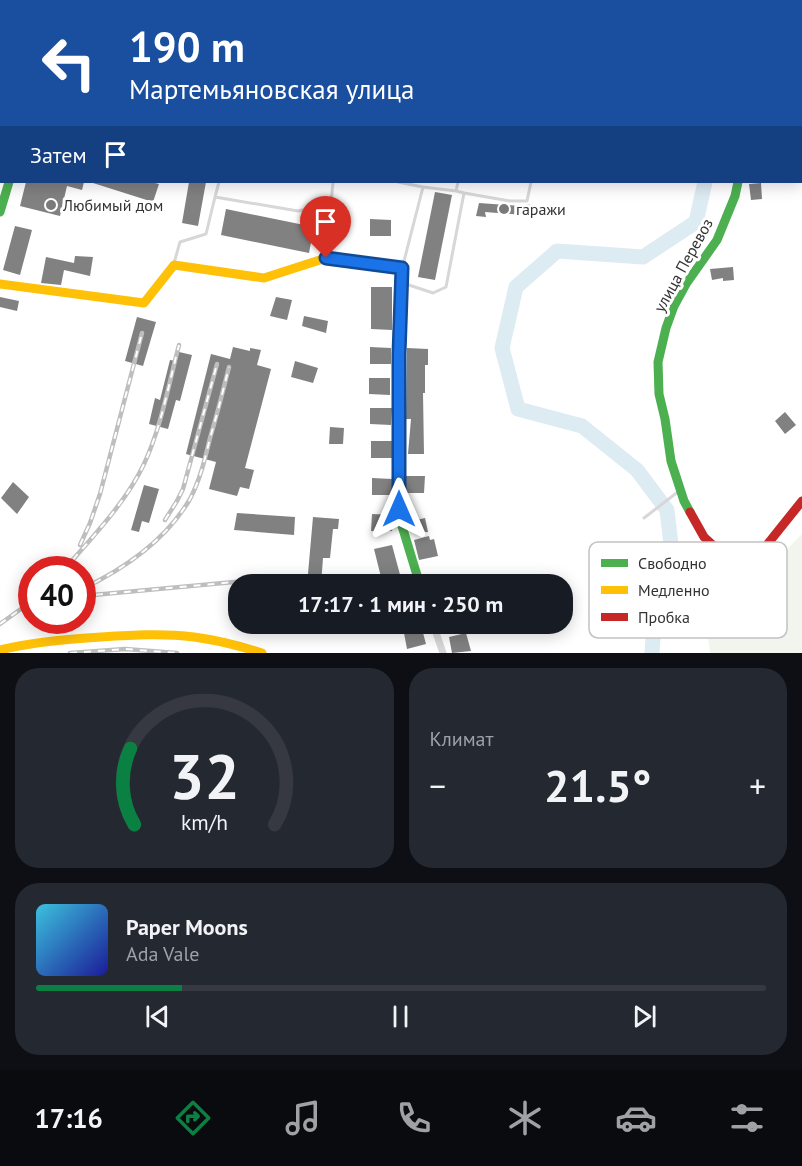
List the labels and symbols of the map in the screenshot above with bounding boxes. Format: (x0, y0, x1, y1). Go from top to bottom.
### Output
place label: Любимый дом (62, 195, 163, 215)
pin (300, 196, 351, 258)
marker: Любимый дом (44, 198, 58, 212)
place label: гаражи (516, 199, 566, 219)
marker: гаражи (497, 202, 511, 216)
street label: улица Перевоз (649, 215, 717, 315)
position arrow (367, 477, 431, 541)
legend (589, 542, 787, 638)
text: Свободно (638, 553, 707, 573)
speed limit sign: 40 (18, 556, 96, 634)
text: Медленно (638, 580, 710, 600)
text: Пробка (638, 607, 690, 627)

